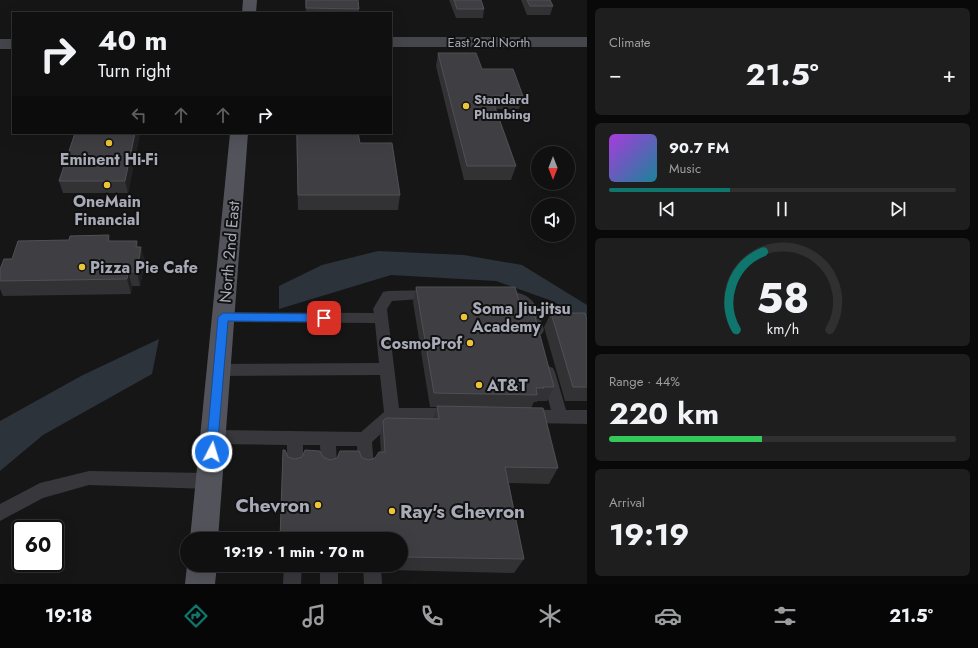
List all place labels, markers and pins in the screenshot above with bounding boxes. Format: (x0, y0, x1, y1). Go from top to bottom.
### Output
place label: Standard Plumbing (474, 90, 531, 124)
marker: Standard Plumbing (461, 101, 471, 111)
marker: Eminent Hi-Fi (104, 138, 114, 148)
place label: Eminent Hi-Fi (60, 148, 158, 171)
marker: OneMain Financial (102, 180, 112, 190)
place label: OneMain Financial (73, 190, 141, 231)
place label: Pizza Pie Cafe (90, 256, 198, 279)
marker: Pizza Pie Cafe (77, 262, 87, 272)
place label: Soma Jiu-jitsu Academy (471, 297, 571, 338)
pin (307, 301, 341, 335)
marker: Soma Jiu-jitsu Academy (459, 312, 469, 322)
place label: CosmoProf (381, 332, 463, 355)
marker: CosmoProf (465, 338, 475, 348)
place label: AT&T (486, 374, 528, 397)
marker: AT&T (474, 380, 484, 390)
place label: Chevron (236, 492, 310, 519)
place label: Ray's Chevron (400, 498, 525, 525)
marker: Chevron (313, 500, 323, 510)
marker: Ray's Chevron (387, 506, 397, 516)

